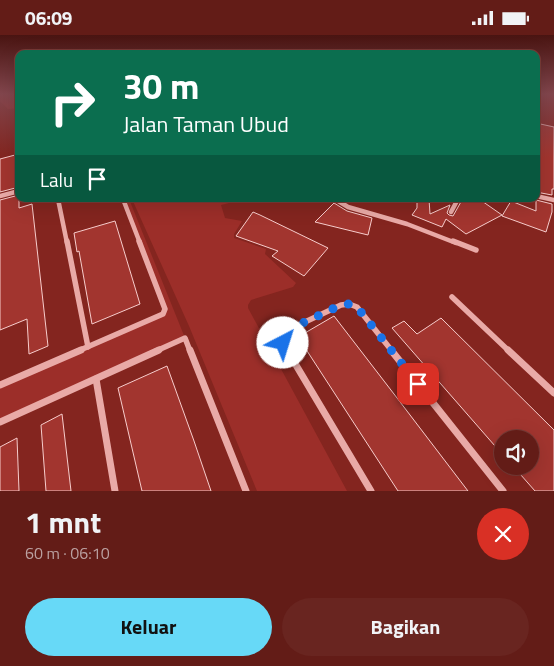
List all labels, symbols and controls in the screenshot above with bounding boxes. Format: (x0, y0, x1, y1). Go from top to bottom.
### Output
text: 06:09 (25, 3, 72, 32)
text: 30 m (123, 59, 199, 113)
icon: right (40, 70, 105, 135)
text: Jalan Taman Ubud (123, 107, 289, 141)
text: Lalu (40, 165, 73, 194)
icon: arrive (83, 165, 111, 193)
position arrow (256, 316, 308, 368)
pin (397, 363, 439, 405)
icon: arrive (404, 370, 432, 398)
map controls (494, 430, 539, 475)
button: sound (494, 430, 539, 475)
text: 1 mnt (25, 499, 101, 545)
button: close (477, 508, 529, 560)
text: 60 m · 06:10 (25, 541, 110, 565)
button: Keluar (25, 598, 272, 656)
button: Bagikan (282, 598, 529, 656)

